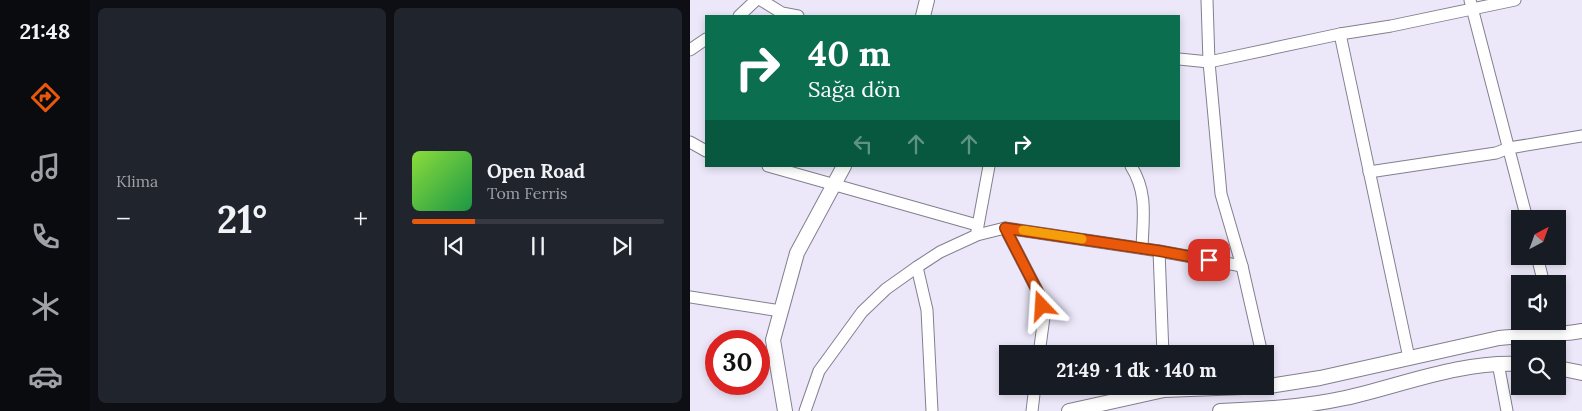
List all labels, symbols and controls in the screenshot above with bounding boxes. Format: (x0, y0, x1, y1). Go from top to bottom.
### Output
text: 21:48 (20, 17, 70, 45)
text: 40 m (808, 31, 891, 76)
icon: right (725, 35, 790, 100)
text: Sağa dön (808, 75, 901, 103)
icon: directions (28, 80, 63, 115)
icon: left (849, 130, 877, 158)
icon: ahead (902, 130, 930, 158)
icon: ahead (955, 130, 983, 158)
icon: right (1008, 130, 1036, 158)
icon: music (28, 150, 63, 185)
text: Open Road (487, 159, 585, 183)
text: Klima (116, 171, 158, 191)
text: Tom Ferris (487, 183, 567, 203)
text: 21° (217, 195, 267, 243)
text: − (116, 201, 131, 237)
text: + (353, 201, 368, 237)
north arrow (1511, 210, 1566, 265)
map controls (1511, 210, 1566, 395)
icon: phone (28, 219, 63, 254)
icon: previous (440, 232, 468, 260)
icon: pause (524, 232, 552, 260)
icon: next (608, 232, 636, 260)
pin (1188, 239, 1230, 281)
icon: arrive (1195, 246, 1223, 274)
button: sound (1511, 275, 1566, 330)
position arrow (1015, 279, 1067, 331)
icon: climate (28, 289, 63, 324)
speed limit sign: 30 (705, 330, 770, 395)
button: search (1511, 340, 1566, 395)
text: 21:49 · 1 dk · 140 m (1056, 358, 1217, 382)
icon: car (28, 359, 63, 394)

